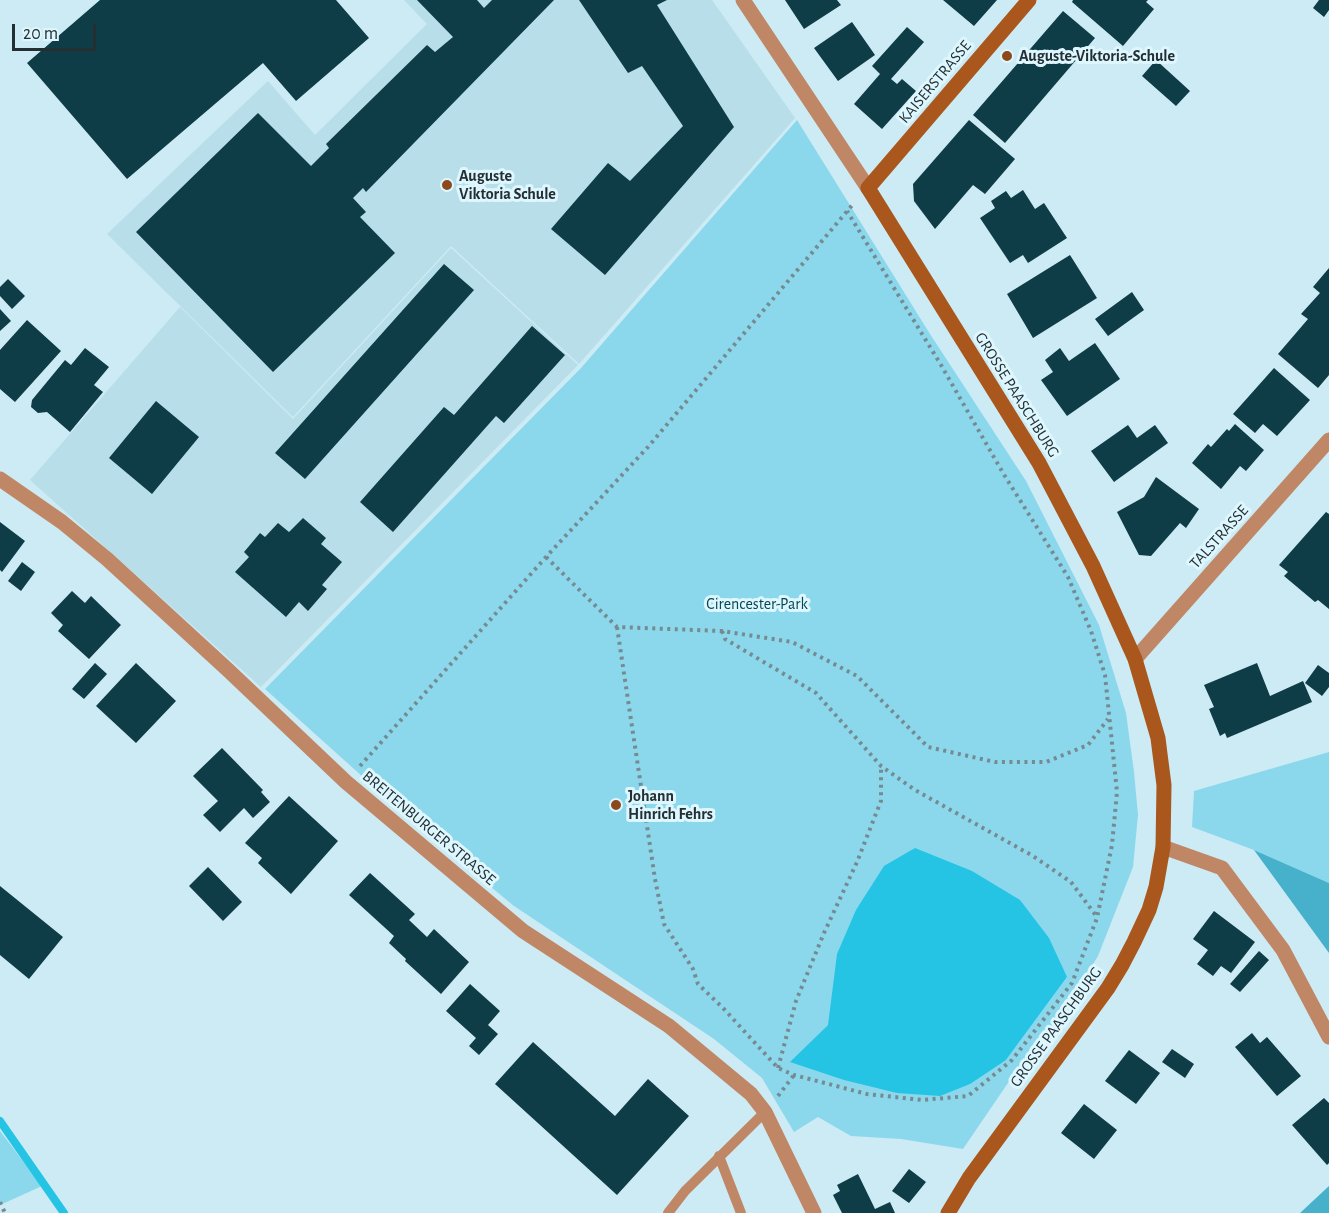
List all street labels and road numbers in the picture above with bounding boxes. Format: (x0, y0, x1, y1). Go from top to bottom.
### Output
street label: KAISERSTRASSE (895, 37, 975, 127)
street label: GROSSE PAASCHBURG (971, 329, 1063, 461)
street label: TALSTRASSE (1185, 501, 1253, 573)
street label: BREITENBURGER STRASSE (358, 767, 500, 889)
street label: GROSSE PAASCHBURG (1006, 963, 1106, 1091)

